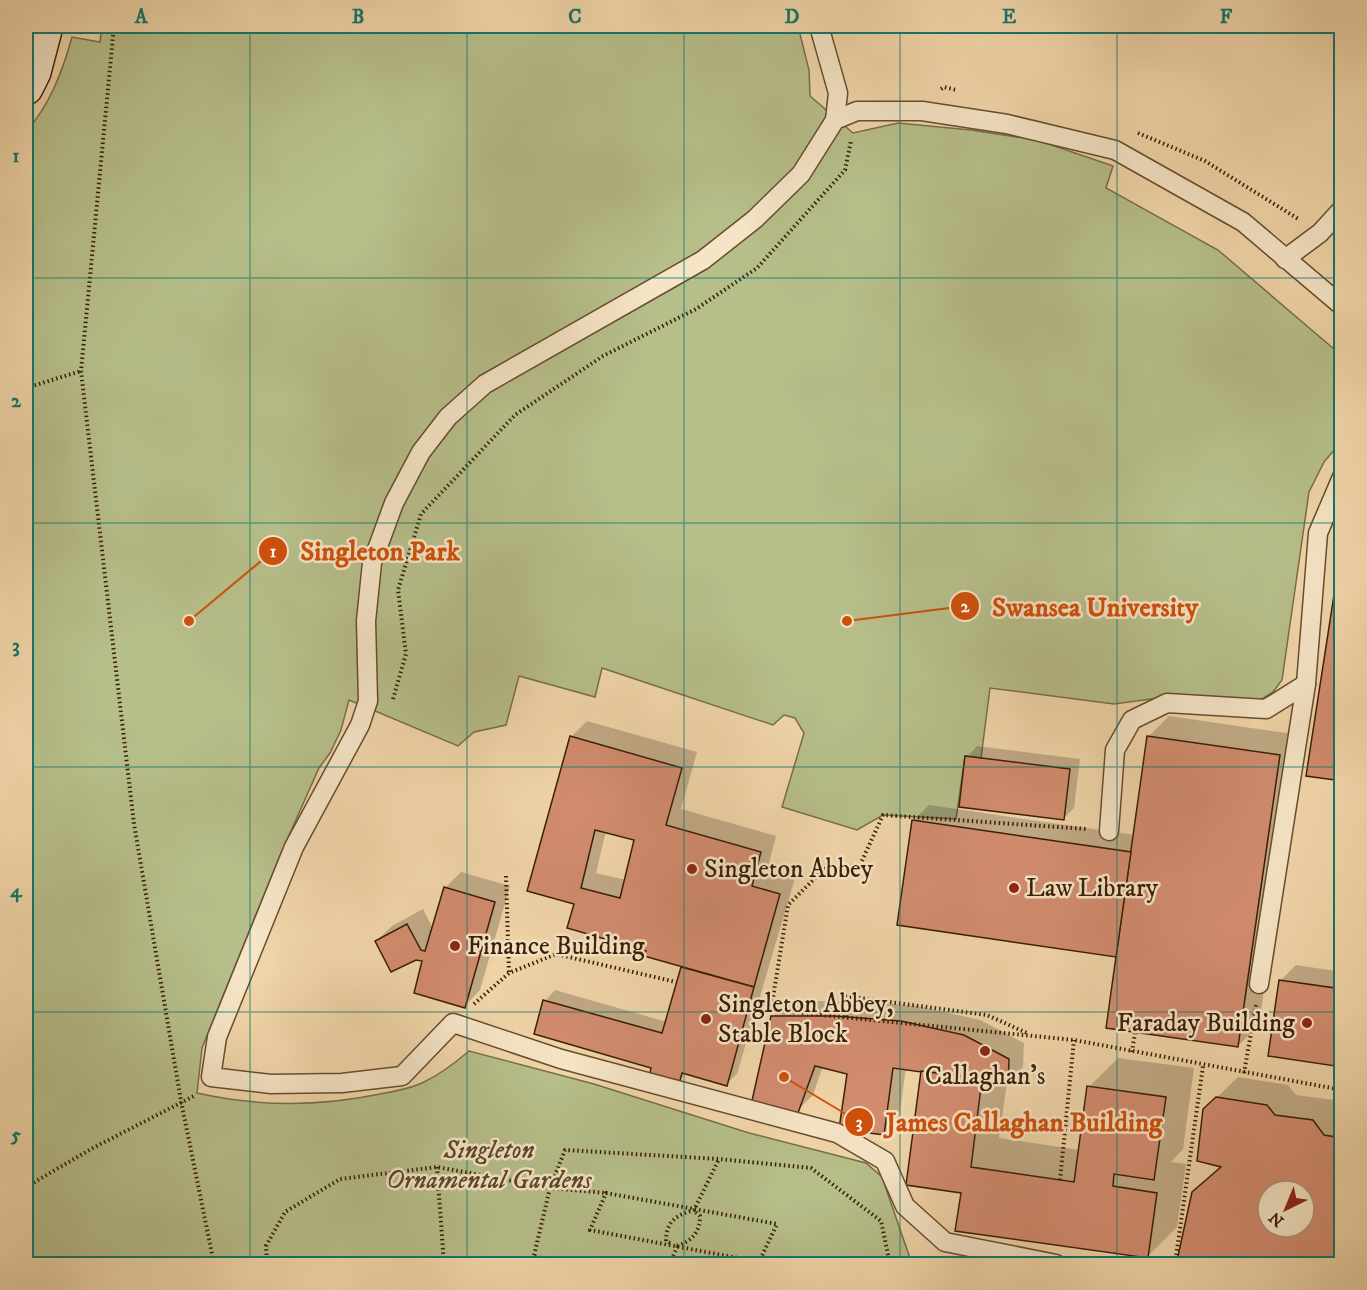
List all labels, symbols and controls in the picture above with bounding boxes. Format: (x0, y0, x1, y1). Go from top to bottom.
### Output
text: A (134, 5, 149, 30)
text: B (352, 5, 364, 30)
text: C (568, 5, 582, 30)
text: D (785, 5, 800, 30)
text: E (1002, 5, 1016, 30)
text: F (1220, 5, 1233, 30)
text: 1 (12, 144, 20, 169)
text: 2 (11, 389, 22, 414)
callout: Singleton Park (258, 528, 472, 573)
text: Singleton Park (300, 535, 460, 569)
text: 1 (270, 541, 277, 563)
callout: Swansea University (950, 584, 1210, 629)
text: Swansea University (992, 591, 1199, 625)
text: 2 (961, 596, 971, 618)
text: 3 (12, 634, 20, 659)
place label: Singleton Abbey (704, 853, 874, 886)
marker: Singleton Abbey (685, 862, 699, 876)
place label: Law Library (1026, 872, 1159, 905)
text: 4 (10, 879, 23, 904)
marker: Law Library (1007, 881, 1021, 895)
place label: Finance Building (467, 930, 645, 963)
marker: Finance Building (448, 939, 462, 953)
place label: Singleton Abbey, Stable Block (718, 988, 894, 1051)
place label: Faraday Building (1117, 1007, 1295, 1040)
marker: Singleton Abbey, Stable Block (699, 1012, 713, 1026)
marker: Faraday Building (1300, 1016, 1314, 1030)
marker: Callaghan's (978, 1044, 992, 1058)
place label: Callaghan's (925, 1060, 1045, 1093)
callout: James Callaghan Building (844, 1099, 1175, 1144)
text: James Callaghan Building (883, 1106, 1163, 1140)
text: 3 (856, 1112, 863, 1134)
text: 5 (10, 1123, 21, 1148)
park label: Singleton Ornamental Gardens (386, 1134, 593, 1197)
north arrow (1256, 1179, 1316, 1239)
text: N (1265, 1207, 1288, 1231)

